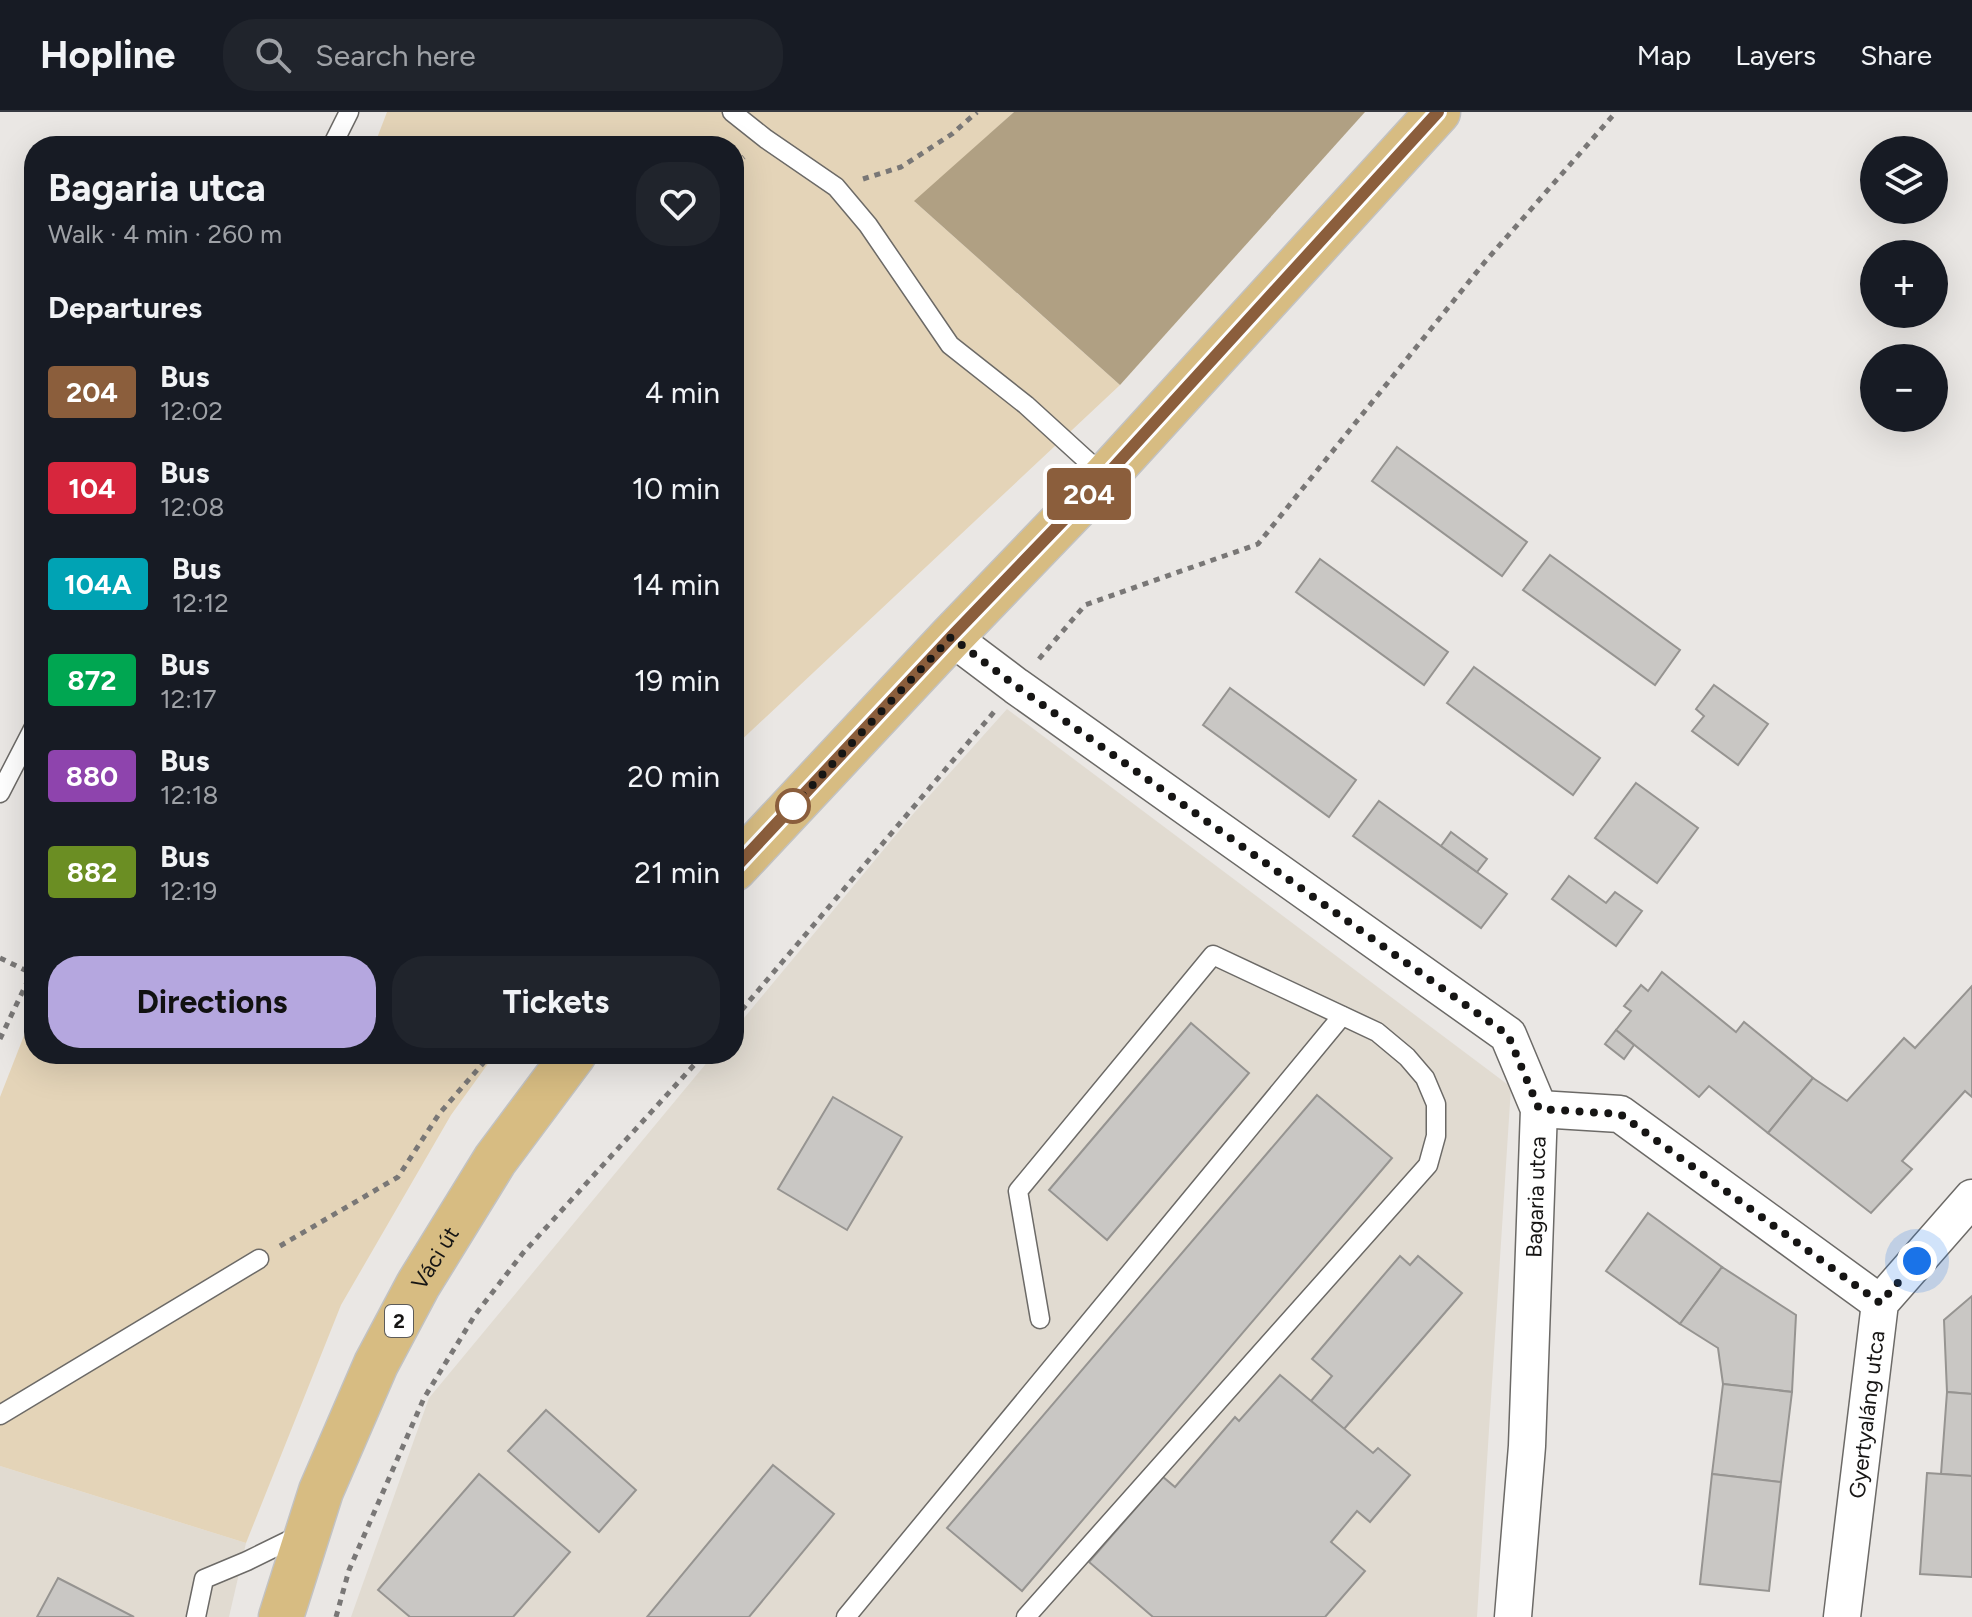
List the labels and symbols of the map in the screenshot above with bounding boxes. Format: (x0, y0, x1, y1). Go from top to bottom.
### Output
line badge: 204 (1043, 468, 1135, 520)
unlabelled marker (776, 789, 810, 823)
street label: Bagaria utca (1520, 1136, 1552, 1258)
street label: Váci út (405, 1222, 464, 1294)
your location (1897, 1241, 1937, 1281)
road number: 2 (385, 1305, 413, 1337)
street label: Gyertyaláng utca (1843, 1329, 1890, 1500)

